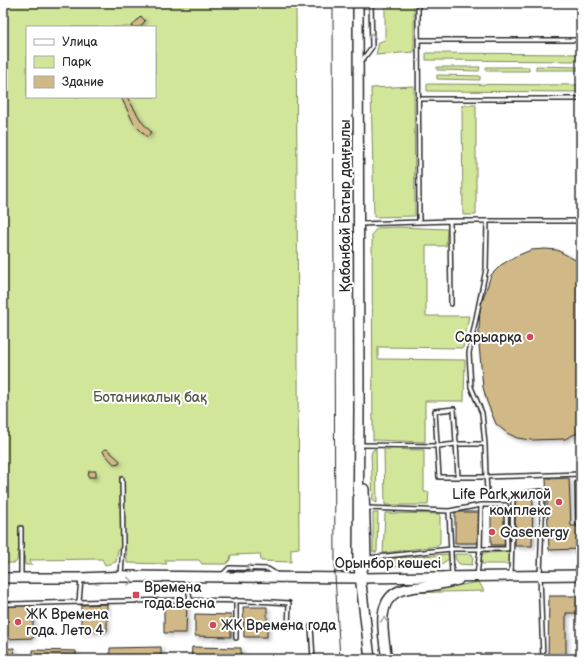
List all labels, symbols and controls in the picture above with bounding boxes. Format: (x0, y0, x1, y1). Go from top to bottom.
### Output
legend (26, 26, 156, 98)
one-way arrow (368, 33, 376, 39)
text: Улица (62, 35, 98, 50)
text: Парк (62, 55, 92, 70)
text: Здание (62, 75, 104, 90)
street label: Қабанбай Батыр даңғылы (337, 119, 354, 293)
place label: Сарыарқа (455, 329, 523, 346)
marker: Сарыарқа (525, 332, 535, 342)
park label: Ботаникалық бақ (93, 389, 207, 406)
place label: Life Park,жилой комплекс (452, 486, 551, 519)
marker: Life Park,жилой комплекс (554, 497, 564, 507)
place label: Gasenergy (500, 524, 570, 541)
marker: Gasenergy (487, 527, 497, 537)
street label: Орынбор көшесі (335, 555, 441, 572)
one-way arrow (246, 564, 252, 572)
one-way arrow (127, 577, 133, 585)
place label: Времена года.Весна (144, 579, 216, 612)
marker: Времена года.Весна (131, 590, 141, 600)
place label: ЖК Времена года. Лето 4 (26, 606, 110, 639)
marker: ЖК Времена года. Лето 4 (13, 617, 23, 627)
place label: ЖК Времена года (221, 617, 337, 634)
one-way arrow (380, 617, 388, 623)
marker: ЖК Времена года (208, 620, 218, 630)

